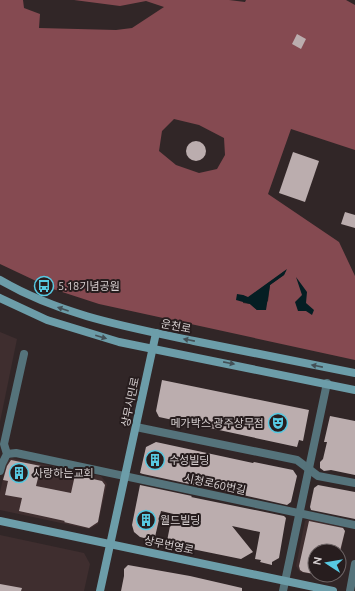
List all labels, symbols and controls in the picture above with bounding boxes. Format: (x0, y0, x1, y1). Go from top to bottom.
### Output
bus stop icon: 5.18기념공원 (33, 275, 55, 297)
place label: 5.18기념공원 (58, 280, 120, 292)
one-way arrow (57, 306, 69, 312)
street label: 운천로 (160, 317, 192, 335)
one-way arrow (96, 334, 108, 340)
one-way arrow (183, 337, 195, 343)
one-way arrow (223, 361, 235, 367)
one-way arrow (311, 362, 323, 368)
street label: 상무시민로 (119, 376, 141, 428)
theatre icon: 메가박스 광주상무점 (267, 412, 289, 434)
place label: 메가박스 광주상무점 (170, 417, 264, 429)
building icon: 수성빌딩 (144, 449, 166, 471)
place label: 수성빌딩 (169, 454, 209, 466)
building icon: 사랑하는교회 (8, 462, 30, 484)
place label: 사랑하는교회 (33, 467, 94, 479)
street label: 시청로60번길 (183, 472, 247, 496)
building icon: 월드빌딩 (135, 509, 157, 531)
place label: 월드빌딩 (160, 514, 200, 526)
street label: 상무번영로 (143, 534, 195, 556)
north arrow (307, 543, 347, 583)
text: N (310, 556, 324, 566)

